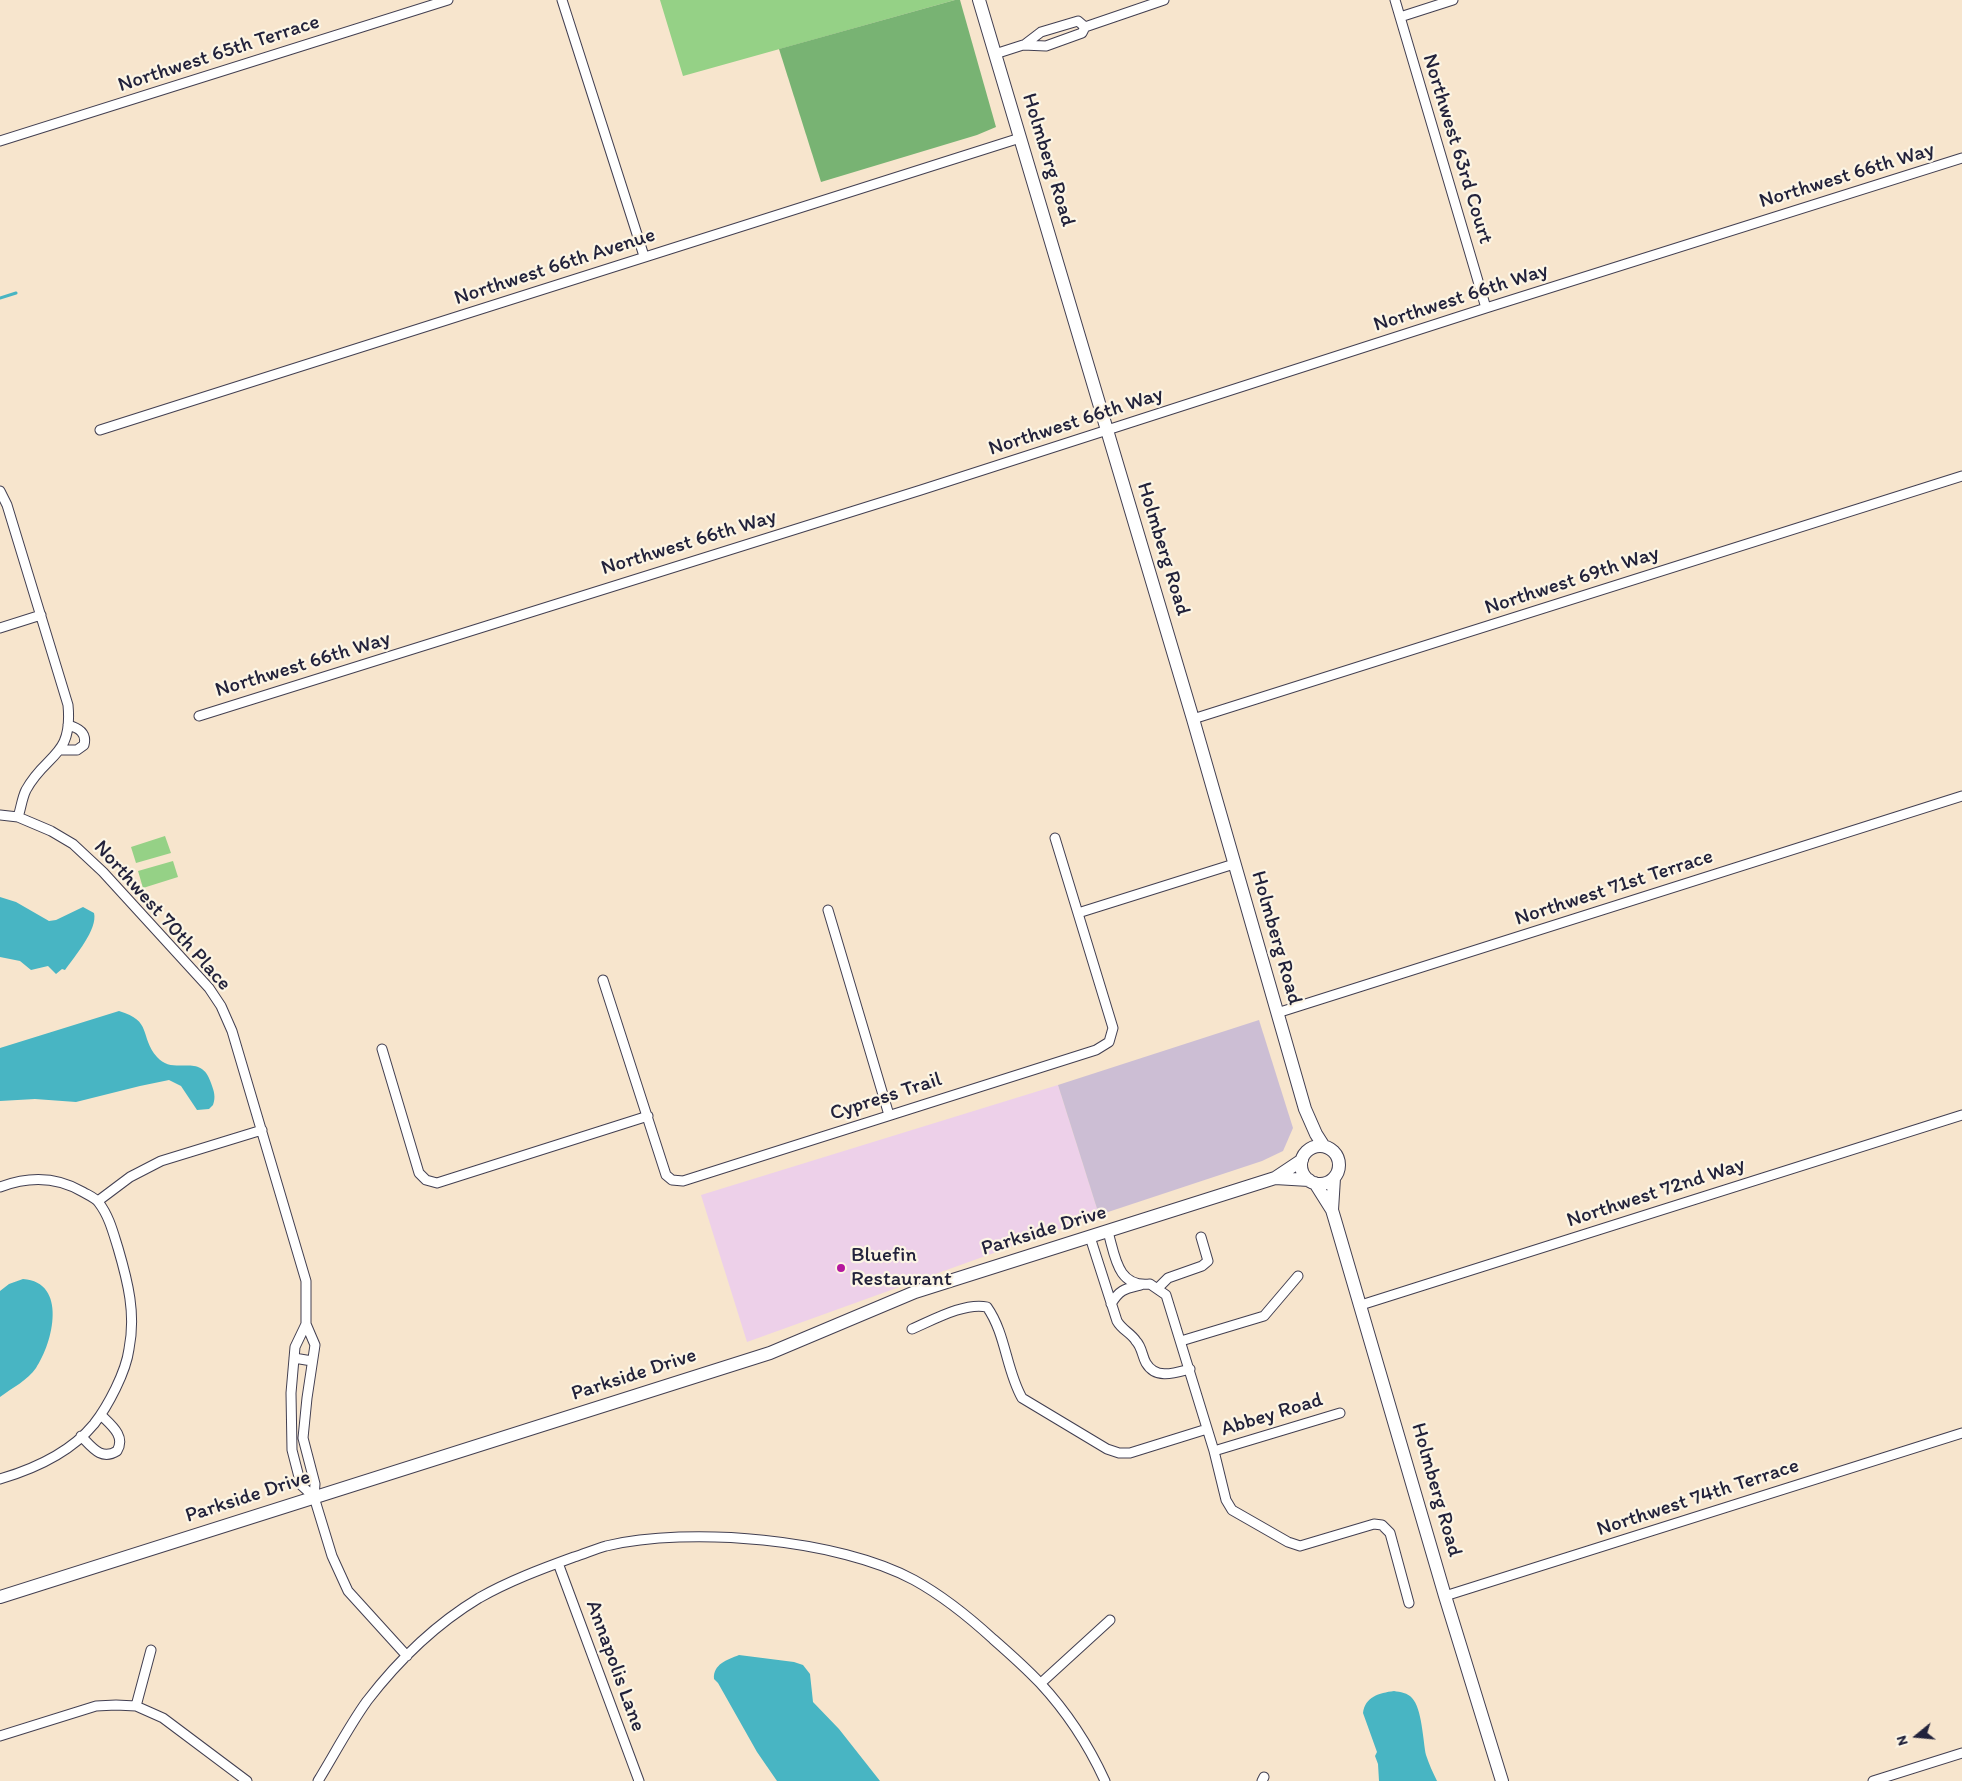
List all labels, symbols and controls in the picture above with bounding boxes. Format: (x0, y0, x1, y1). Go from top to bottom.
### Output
street label: Northwest 65th Terrace (115, 10, 323, 98)
street label: Northwest 63rd Court (1416, 51, 1498, 247)
street label: Holmberg Road (1016, 90, 1080, 230)
street label: Northwest 66th Way (1756, 137, 1938, 215)
street label: Northwest 66th Avenue (451, 223, 659, 311)
street label: Northwest 66th Way (1371, 258, 1551, 338)
street label: Northwest 66th Way (986, 382, 1166, 462)
street label: Holmberg Road (1131, 479, 1195, 619)
street label: Northwest 66th Way (598, 504, 780, 582)
street label: Northwest 69th Way (1482, 541, 1662, 621)
street label: Northwest 66th Way (212, 626, 394, 704)
street label: Northwest 70th Place (88, 836, 236, 996)
street label: Northwest 71st Terrace (1512, 844, 1716, 932)
street label: Holmberg Road (1245, 868, 1307, 1008)
street label: Cypress Trail (827, 1067, 945, 1127)
street label: Northwest 72nd Way (1564, 1152, 1748, 1234)
street label: Parkside Drive (978, 1200, 1110, 1262)
place label: Bluefin Restaurant (851, 1243, 952, 1293)
marker: Bluefin Restaurant (835, 1262, 847, 1274)
street label: Parkside Drive (568, 1343, 700, 1407)
street label: Abbey Road (1218, 1388, 1326, 1442)
street label: Holmberg Road (1405, 1420, 1467, 1560)
street label: Northwest 74th Terrace (1594, 1453, 1802, 1543)
street label: Parkside Drive (182, 1465, 314, 1529)
street label: Annapolis Lane (580, 1597, 650, 1735)
north arrow (1892, 1711, 1942, 1761)
text: N (1893, 1734, 1912, 1748)

